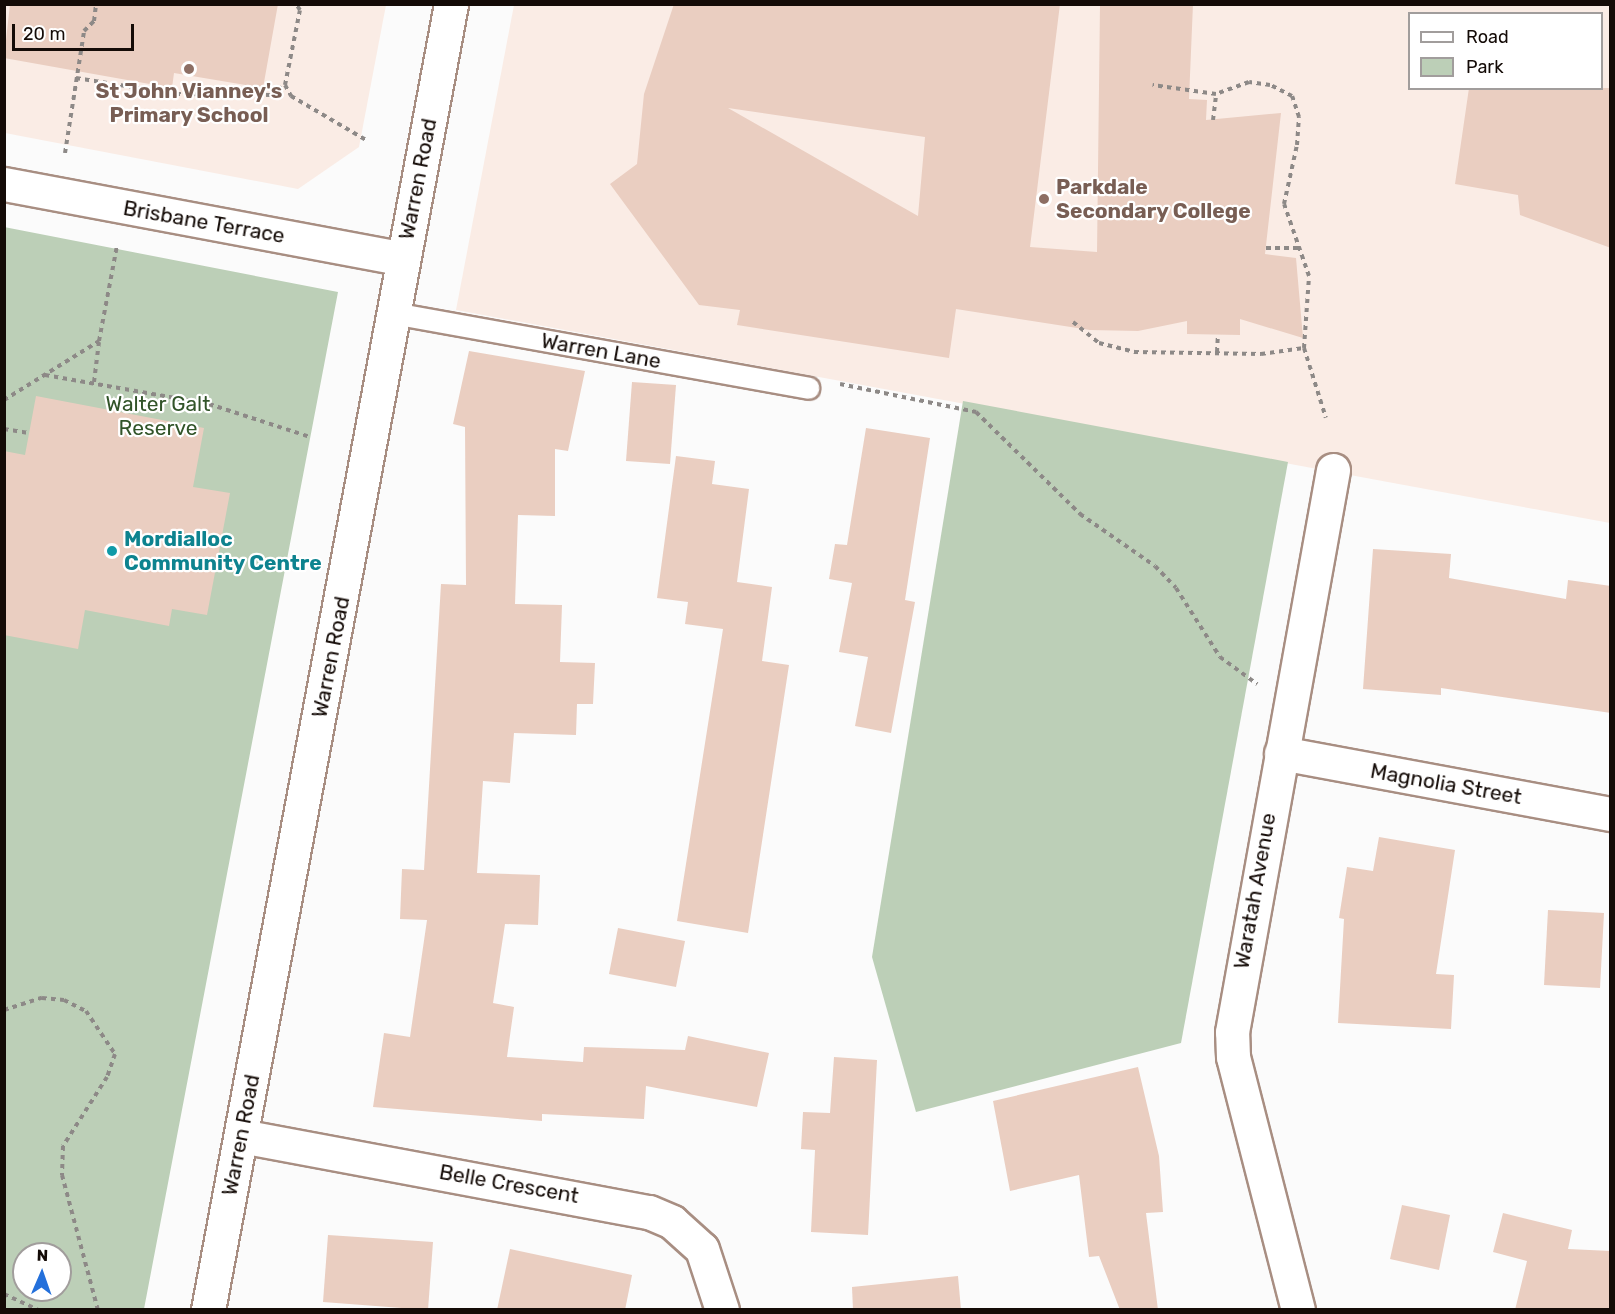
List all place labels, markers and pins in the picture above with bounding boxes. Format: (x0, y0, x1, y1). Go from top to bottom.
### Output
marker: St John Vianney's Primary School (182, 62, 196, 76)
place label: St John Vianney's Primary School (95, 78, 283, 128)
place label: Parkdale Secondary College (1056, 174, 1251, 224)
marker: Parkdale Secondary College (1037, 192, 1051, 206)
place label: Mordialloc Community Centre (124, 526, 322, 576)
marker: Mordialloc Community Centre (105, 544, 119, 558)

